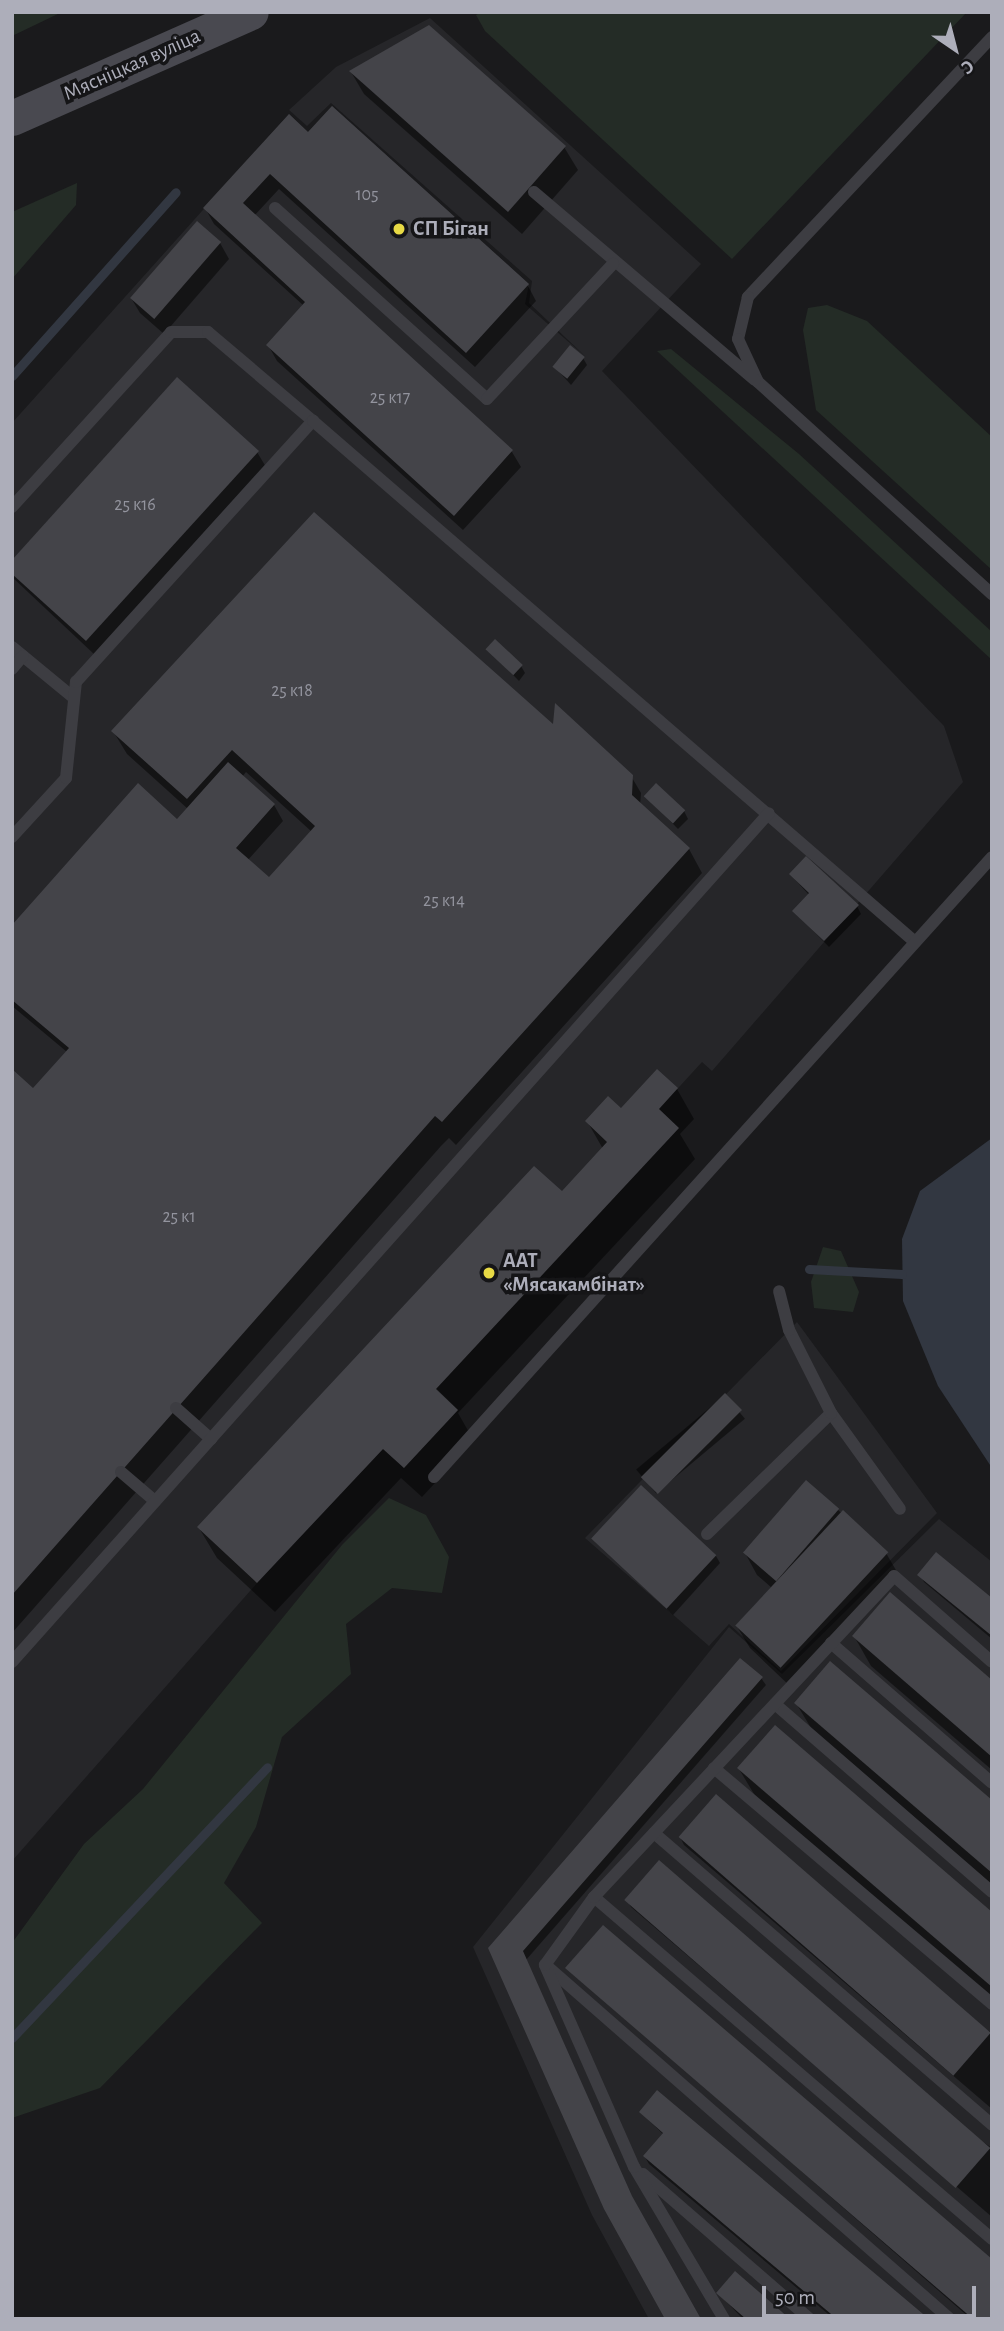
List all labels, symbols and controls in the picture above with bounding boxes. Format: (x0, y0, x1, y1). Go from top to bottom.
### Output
north arrow (920, 14, 990, 84)
street label: Мясніцкая вуліца (59, 23, 205, 107)
text: С (958, 56, 977, 77)
house number: 105 (355, 184, 379, 206)
place label: СП Біган (413, 216, 489, 242)
marker: СП Біган (391, 221, 407, 237)
house number: 25 к17 (370, 387, 410, 409)
house number: 25 к16 (114, 494, 156, 516)
house number: 25 к18 (271, 680, 313, 702)
house number: 25 к14 (423, 890, 465, 912)
house number: 25 к1 (162, 1206, 196, 1228)
place label: ААТ «Мясакамбінат» (503, 1248, 645, 1298)
marker: ААТ «Мясакамбінат» (481, 1265, 497, 1281)
scale bar (766, 2272, 979, 2316)
text: 50 m (775, 2287, 815, 2308)

